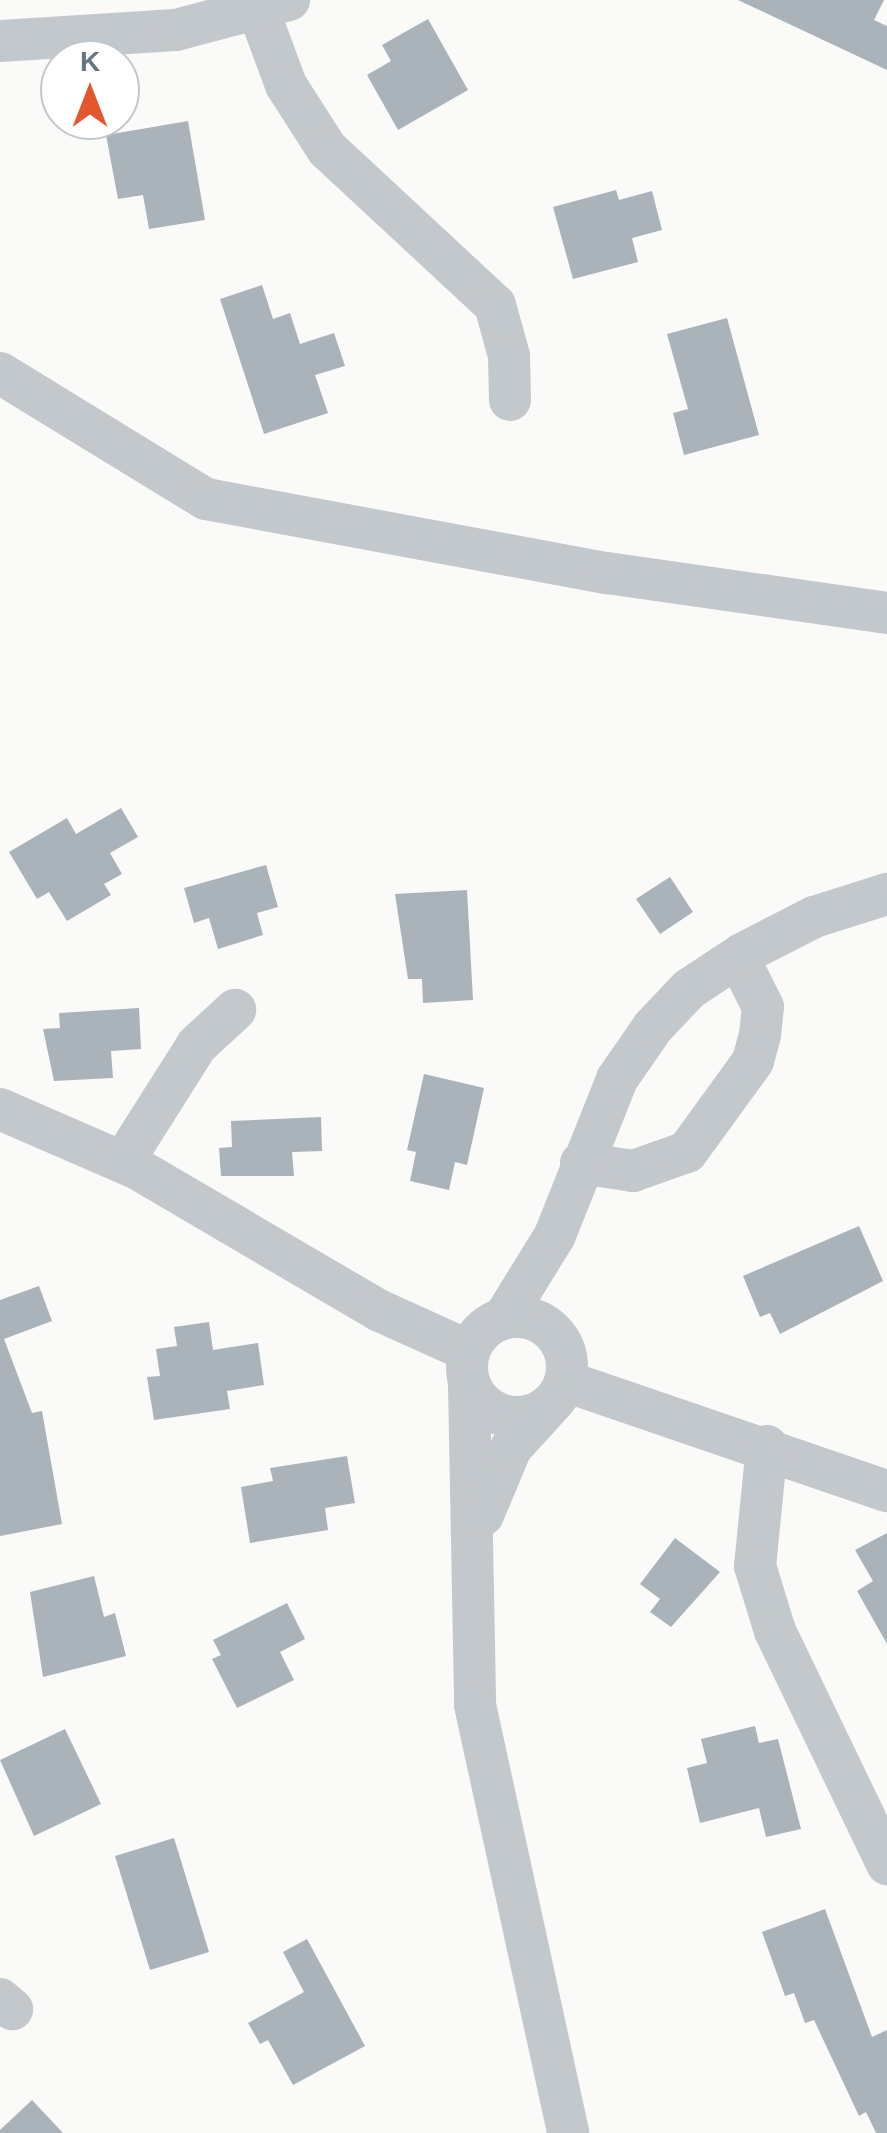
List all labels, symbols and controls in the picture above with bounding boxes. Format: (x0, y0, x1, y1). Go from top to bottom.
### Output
north arrow (40, 40, 140, 140)
text: K (80, 46, 100, 77)

